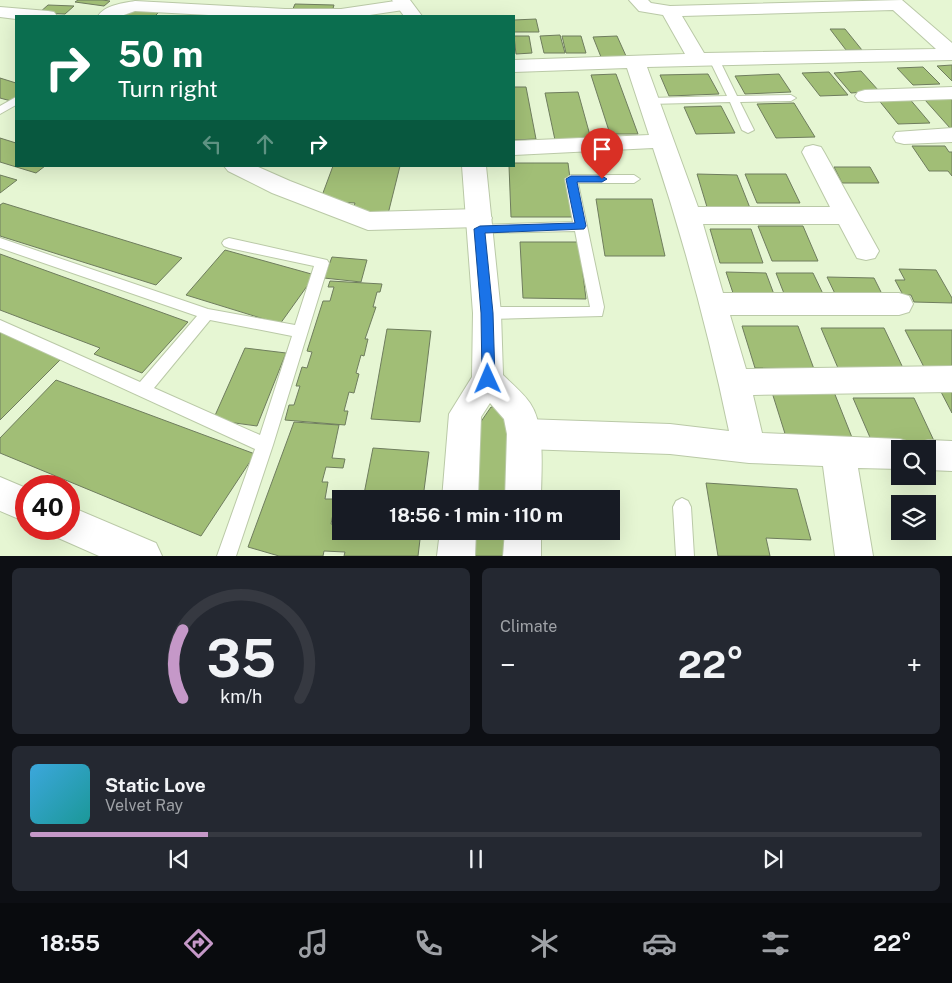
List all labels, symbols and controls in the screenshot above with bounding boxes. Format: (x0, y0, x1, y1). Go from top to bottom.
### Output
text: 50 m (118, 34, 203, 75)
icon: right (35, 35, 100, 100)
text: Turn right (118, 76, 218, 102)
pin (581, 128, 623, 179)
icon: left (198, 130, 226, 158)
icon: ahead (251, 130, 279, 158)
icon: right (304, 130, 332, 158)
icon: arrive (588, 135, 616, 163)
position arrow (461, 352, 513, 404)
map controls (891, 440, 936, 540)
button: search (891, 440, 936, 485)
speed limit sign: 40 (15, 475, 80, 540)
button: layers (891, 495, 936, 540)
text: 18:56 · 1 min · 110 m (389, 504, 563, 526)
text: Climate (500, 617, 557, 636)
text: 35 (206, 628, 276, 689)
text: 22° (678, 642, 744, 687)
text: − (500, 648, 516, 681)
text: + (906, 648, 922, 681)
text: km/h (220, 686, 262, 707)
text: Static Love (105, 774, 206, 796)
text: Velvet Ray (105, 796, 183, 815)
icon: previous (165, 845, 193, 873)
icon: pause (462, 845, 490, 873)
icon: next (759, 845, 787, 873)
icon: directions (181, 926, 216, 961)
icon: music (296, 926, 331, 961)
icon: phone (411, 926, 446, 961)
icon: climate (527, 926, 562, 961)
icon: car (642, 926, 677, 961)
icon: filters (758, 926, 793, 961)
text: 18:55 (40, 930, 100, 956)
text: 22° (873, 930, 912, 956)

